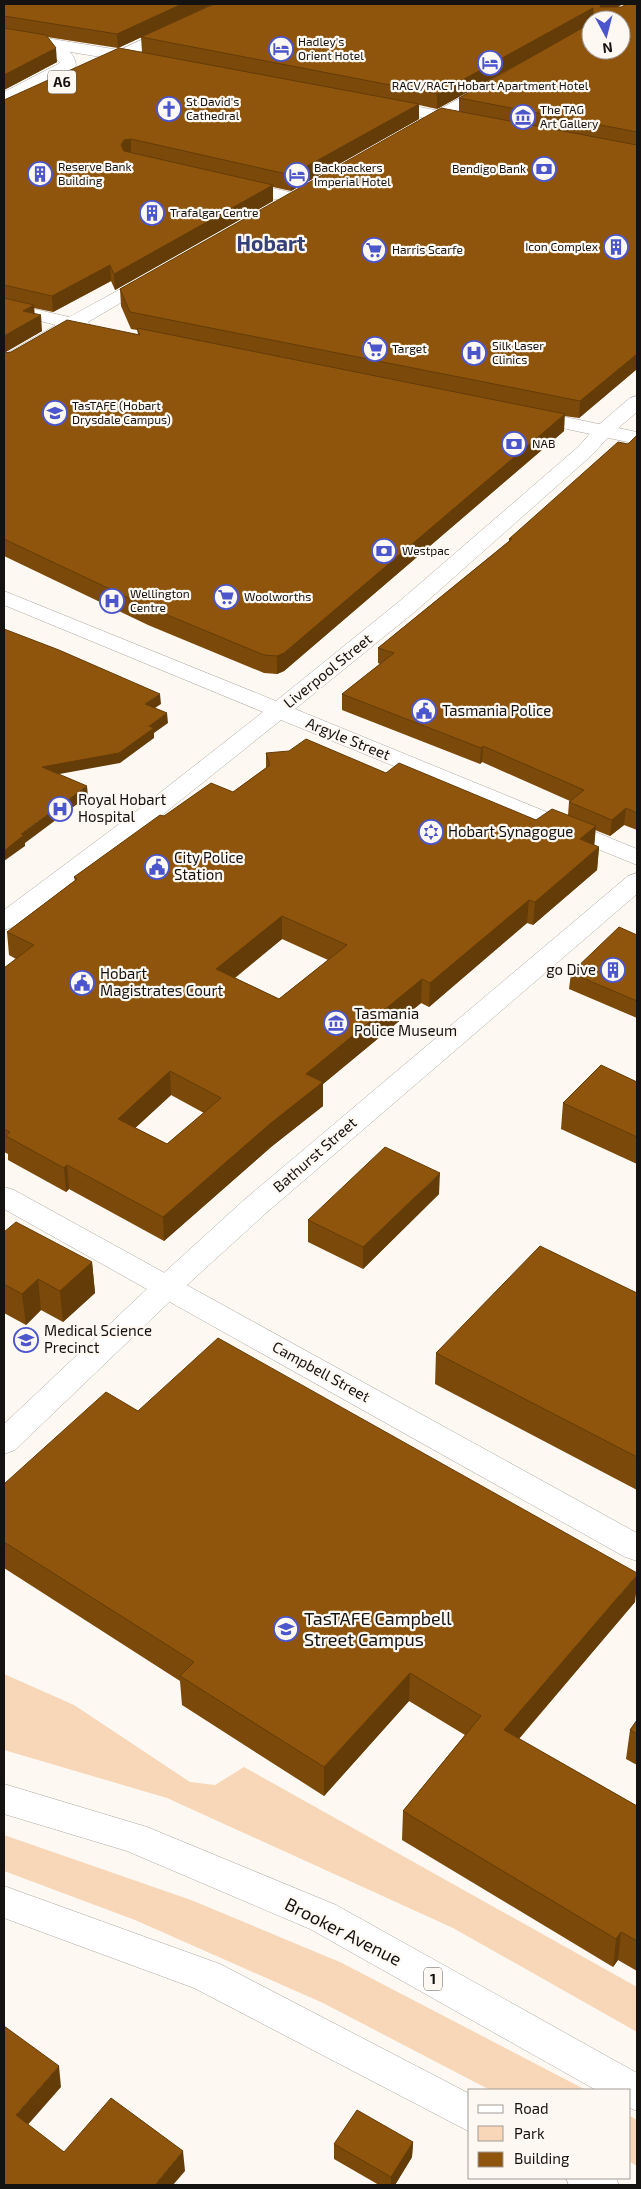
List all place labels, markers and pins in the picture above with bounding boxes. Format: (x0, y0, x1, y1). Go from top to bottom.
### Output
place label: Hadley's Orient Hotel (298, 34, 364, 62)
hotel icon: Hadley's Orient Hotel (268, 36, 294, 62)
hotel icon: RACV/RACT Hobart Apartment Hotel (477, 50, 503, 76)
place label: RACV/RACT Hobart Apartment Hotel (392, 78, 589, 92)
place label: St David's Cathedral (186, 94, 240, 122)
church icon: St David's Cathedral (156, 96, 182, 122)
place label: The TAG Art Gallery (540, 102, 599, 130)
museum icon: The TAG Art Gallery (510, 104, 536, 130)
bank icon: Bendigo Bank (531, 156, 557, 182)
place label: Reserve Bank Building (58, 159, 132, 187)
place label: Backpackers Imperial Hotel (314, 160, 391, 188)
building icon: Reserve Bank Building (27, 161, 53, 187)
place label: Bendigo Bank (452, 161, 526, 175)
hotel icon: Backpackers Imperial Hotel (284, 162, 310, 188)
building icon: Trafalgar Centre (139, 200, 165, 226)
place label: Trafalgar Centre (170, 205, 258, 219)
building icon: Icon Complex (603, 234, 629, 260)
supermarket icon: Harris Scarfe (361, 237, 387, 263)
place label: Icon Complex (525, 239, 599, 253)
place label: Harris Scarfe (392, 242, 463, 256)
supermarket icon: Target (362, 336, 388, 362)
place label: Silk Laser Clinics (492, 338, 544, 366)
hospital icon: Silk Laser Clinics (461, 340, 487, 366)
place label: Target (392, 341, 427, 355)
place label: TasTAFE (Hobart Drysdale Campus) (72, 398, 171, 426)
school or university icon: TasTAFE (Hobart Drysdale Campus) (42, 400, 68, 426)
bank icon: NAB (501, 431, 527, 457)
place label: NAB (532, 436, 555, 450)
bank icon: Westpac (371, 538, 397, 564)
place label: Westpac (402, 543, 450, 557)
supermarket icon: Woolworths (213, 584, 239, 610)
place label: Wellington Centre (130, 586, 190, 614)
hospital icon: Wellington Centre (99, 588, 125, 614)
place label: Woolworths (244, 589, 311, 603)
public building icon: Tasmania Police (411, 698, 437, 724)
place label: Tasmania Police (442, 701, 551, 719)
place label: Royal Hobart Hospital (78, 790, 166, 825)
hospital icon: Royal Hobart Hospital (47, 796, 73, 822)
synagogue icon: Hobart Synagogue (418, 819, 444, 845)
place label: Hobart Synagogue (448, 822, 573, 840)
place label: City Police Station (174, 848, 244, 883)
public building icon: City Police Station (144, 854, 170, 880)
building icon: go Dive (600, 957, 626, 983)
place label: go Dive (546, 960, 596, 978)
place label: Hobart Magistrates Court (100, 964, 223, 999)
public building icon: Hobart Magistrates Court (69, 970, 95, 996)
place label: Tasmania Police Museum (354, 1004, 457, 1039)
museum icon: Tasmania Police Museum (323, 1010, 349, 1036)
place label: Medical Science Precinct (44, 1321, 152, 1356)
school or university icon: Medical Science Precinct (13, 1327, 39, 1353)
place label: TasTAFE Campbell Street Campus (304, 1607, 452, 1650)
school or university icon: TasTAFE Campbell Street Campus (273, 1616, 299, 1642)

